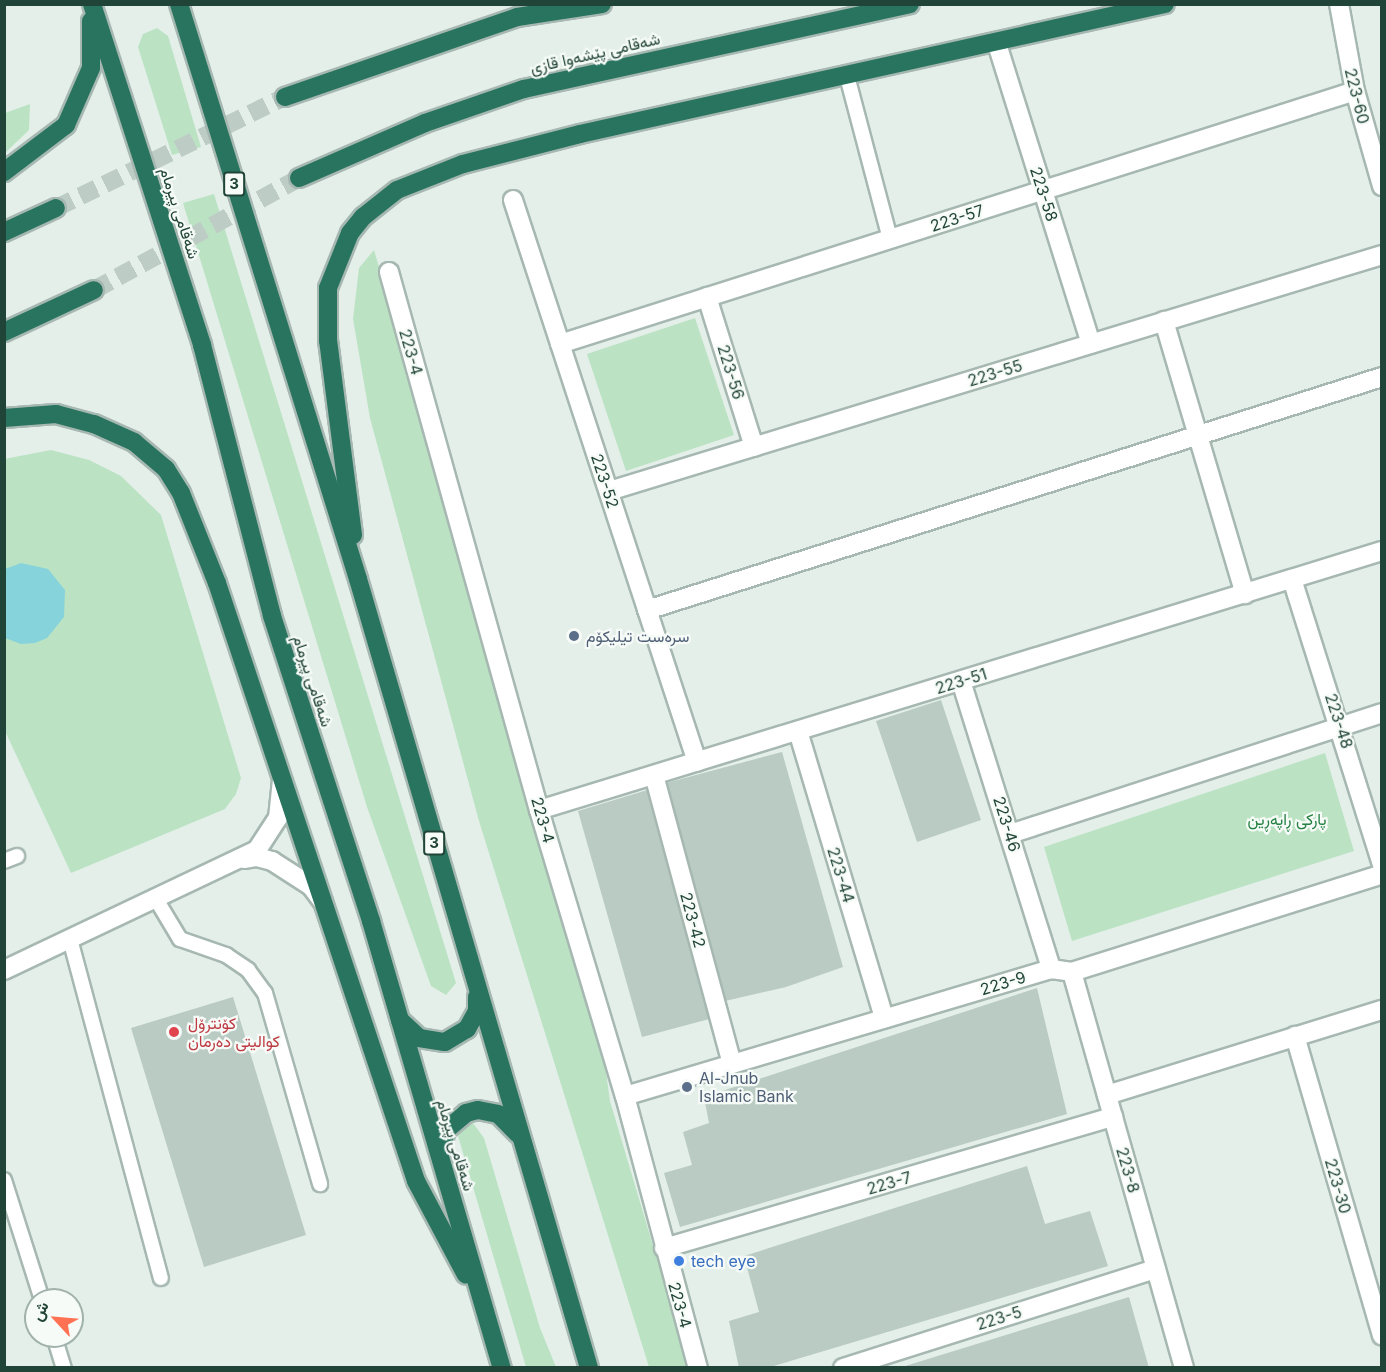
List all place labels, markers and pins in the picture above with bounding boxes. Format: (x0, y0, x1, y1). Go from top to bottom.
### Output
place label: سره‌ست تیلیکۆم (586, 626, 689, 646)
marker: سره‌ست تیلیکۆم (567, 629, 581, 643)
place label: کۆنترۆل کوالیتی دەرمان (188, 1013, 280, 1051)
marker: کۆنترۆل کوالیتی دەرمان (165, 1023, 183, 1041)
place label: Al-Jnub Islamic Bank (699, 1068, 794, 1106)
marker: Al-Jnub Islamic Bank (680, 1080, 694, 1094)
place label: tech eye (691, 1251, 756, 1271)
marker: tech eye (672, 1254, 686, 1268)

